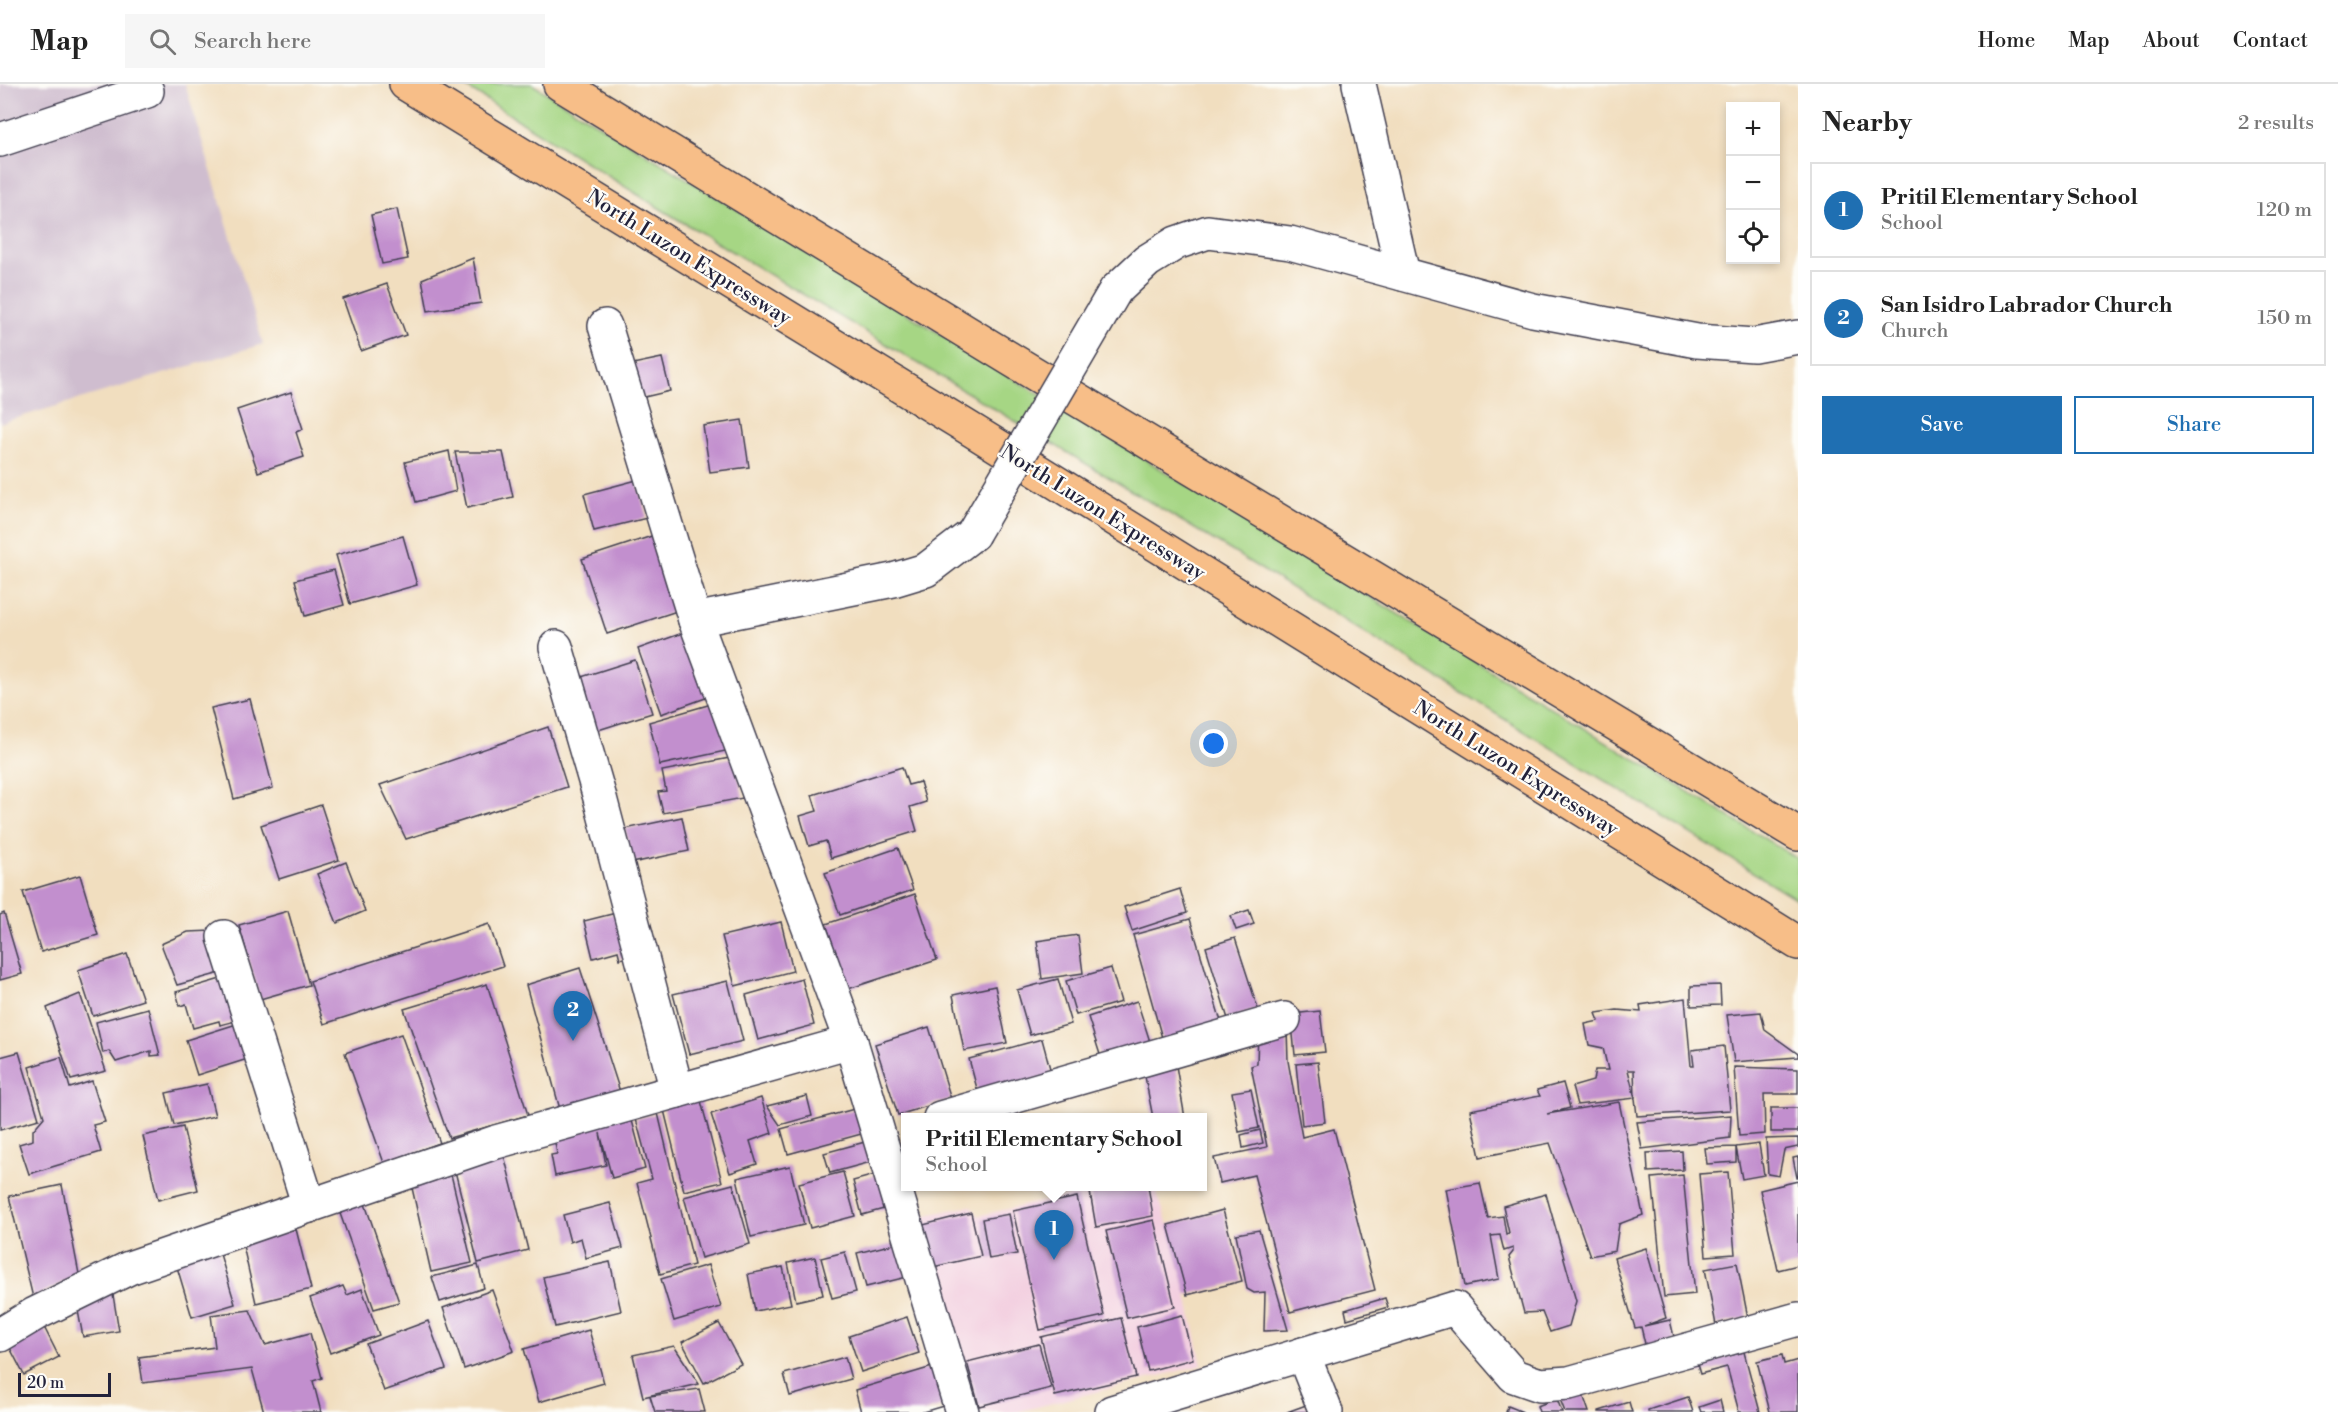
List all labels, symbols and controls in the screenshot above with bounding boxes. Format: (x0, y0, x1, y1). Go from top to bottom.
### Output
search box (125, 14, 545, 68)
text: Map (30, 24, 89, 59)
icon: search (146, 25, 179, 58)
text: Search here (194, 28, 311, 55)
text: Home (1978, 28, 2035, 54)
text: Map (2068, 28, 2110, 54)
text: About (2143, 28, 2200, 54)
text: Contact (2233, 28, 2308, 54)
map controls (1726, 102, 1780, 264)
button: + (1726, 102, 1780, 156)
text: Nearby (1822, 107, 1912, 139)
text: 2 results (2238, 111, 2314, 136)
button: − (1726, 156, 1780, 210)
street label: North Luzon Expressway (581, 184, 796, 332)
text: Pritil Elementary School (1881, 184, 2138, 211)
text: 1 (1839, 198, 1848, 223)
text: 120 m (2257, 198, 2312, 223)
button: locate (1726, 210, 1780, 264)
text: School (1881, 211, 1943, 236)
text: San Isidro Labrador Church (1881, 292, 2172, 319)
text: 2 (1837, 306, 1850, 331)
text: 150 m (2257, 306, 2312, 331)
text: Church (1881, 319, 1948, 344)
button: Save (1822, 396, 2062, 454)
button: Share (2074, 396, 2314, 454)
street label: North Luzon Expressway (995, 439, 1210, 587)
street label: North Luzon Expressway (1408, 695, 1623, 843)
your location (1199, 729, 1228, 758)
pin: 2 (554, 992, 592, 1041)
popup (901, 1113, 1207, 1191)
text: Pritil Elementary School (926, 1126, 1182, 1153)
text: School (926, 1153, 987, 1178)
pin: 1 (1034, 1210, 1074, 1260)
scale bar (18, 1370, 111, 1398)
text: 20 m (27, 1373, 64, 1393)

